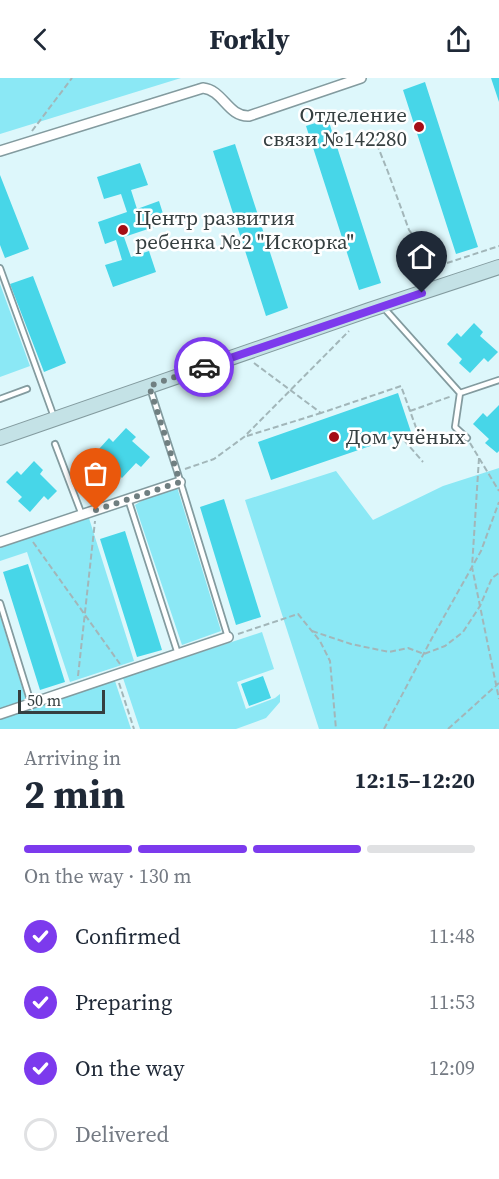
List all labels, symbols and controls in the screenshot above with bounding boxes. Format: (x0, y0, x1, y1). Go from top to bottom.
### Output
text: Forkly (209, 21, 290, 58)
icon: back (24, 23, 57, 56)
icon: share (442, 23, 475, 56)
place label: Отделение связи №142280 (263, 100, 407, 153)
marker: Отделение связи №142280 (412, 120, 426, 134)
place label: Центр развития ребенка №2 "Искорка" (135, 203, 354, 256)
marker: Центр развития ребенка №2 "Искорка" (116, 223, 130, 237)
pin (396, 231, 447, 293)
icon: home (405, 240, 438, 273)
courier (174, 337, 234, 397)
icon: car (188, 351, 221, 384)
place label: Дом учёных (346, 422, 466, 451)
marker: Дом учёных (327, 430, 341, 444)
pin (70, 448, 121, 510)
icon: bag (79, 457, 112, 490)
scale bar (18, 687, 105, 714)
text: 50 m (27, 689, 61, 711)
text: Arriving in (24, 744, 121, 772)
text: 12:15–12:20 (355, 765, 475, 795)
text: 2 min (24, 768, 125, 821)
text: On the way · 130 m (24, 862, 191, 890)
icon: check (24, 920, 57, 953)
text: Confirmed (75, 921, 180, 951)
text: 11:48 (429, 922, 475, 950)
icon: check (24, 986, 57, 1019)
text: Preparing (75, 987, 172, 1017)
text: 11:53 (429, 988, 475, 1016)
icon: check (24, 1052, 57, 1085)
text: On the way (75, 1053, 184, 1083)
text: 12:09 (429, 1054, 475, 1082)
text: Delivered (75, 1119, 169, 1149)

